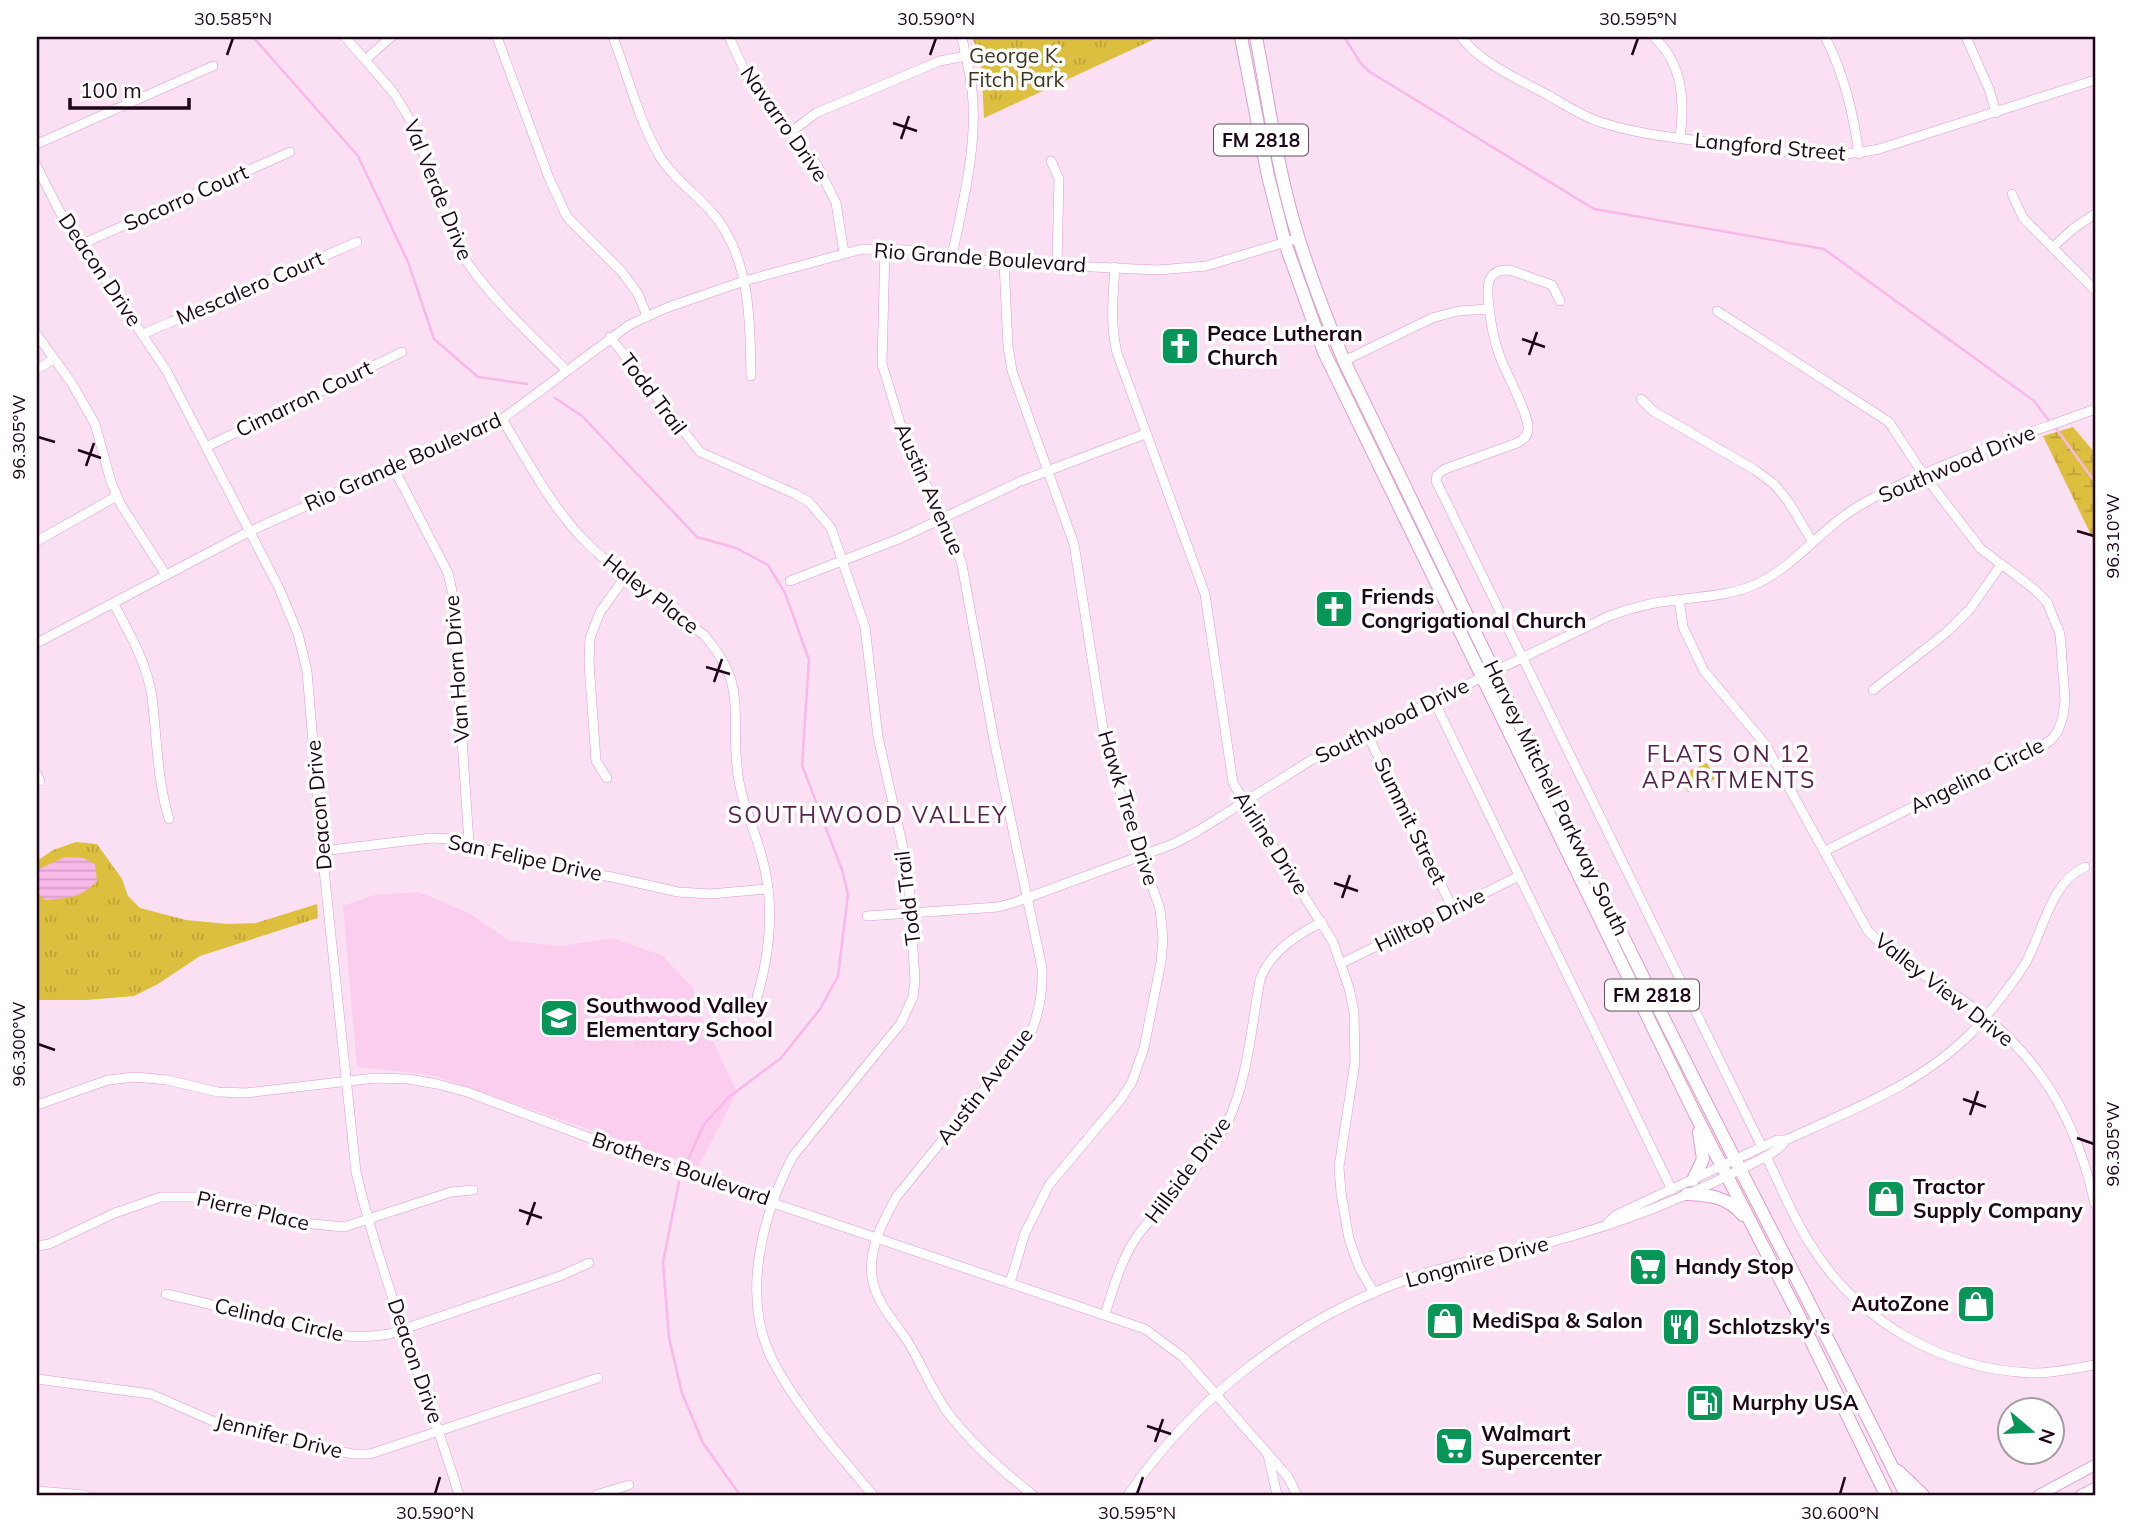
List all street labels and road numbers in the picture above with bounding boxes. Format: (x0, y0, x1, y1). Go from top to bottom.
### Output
street label: Navarro Drive (735, 61, 834, 186)
street label: Val Verde Drive (399, 116, 479, 264)
road number: FM 2818 (1214, 124, 1308, 156)
street label: Langford Street (1694, 126, 1847, 166)
street label: Socorro Court (120, 158, 252, 236)
street label: Deacon Drive (54, 208, 148, 331)
street label: Rio Grande Boulevard (873, 237, 1087, 277)
street label: Mescalero Court (172, 244, 327, 330)
street label: Todd Trail (615, 348, 693, 439)
street label: Cimarron Court (231, 354, 376, 442)
street label: Rio Grande Boulevard (300, 406, 505, 516)
street label: Southwood Drive (1874, 418, 2039, 508)
street label: Austin Avenue (889, 419, 970, 558)
street label: Haley Place (599, 548, 705, 639)
street label: Van Horn Drive (438, 594, 474, 744)
street label: Harvey Mitchell Parkway South (1479, 655, 1635, 940)
street label: Southwood Drive (1311, 672, 1473, 769)
street label: Hawk Tree Drive (1093, 727, 1165, 888)
street label: Angelina Circle (1905, 731, 2048, 819)
street label: Deacon Drive (299, 739, 337, 871)
street label: Summit Street (1369, 753, 1453, 888)
street label: Airline Drive (1229, 786, 1315, 899)
street label: San Felipe Drive (446, 828, 604, 886)
street label: Todd Trail (888, 849, 926, 947)
street label: Hilltop Drive (1370, 881, 1489, 957)
street label: Valley View Drive (1870, 927, 2019, 1052)
road number: FM 2818 (1605, 979, 1699, 1010)
street label: Austin Avenue (931, 1022, 1038, 1149)
street label: Hillside Drive (1139, 1111, 1236, 1228)
street label: Brothers Boulevard (589, 1125, 774, 1211)
street label: Pierre Place (194, 1184, 312, 1236)
street label: Longmire Drive (1402, 1229, 1551, 1293)
street label: Celinda Circle (212, 1292, 346, 1347)
street label: Deacon Drive (382, 1295, 449, 1427)
street label: Jennifer Drive (213, 1407, 345, 1463)

